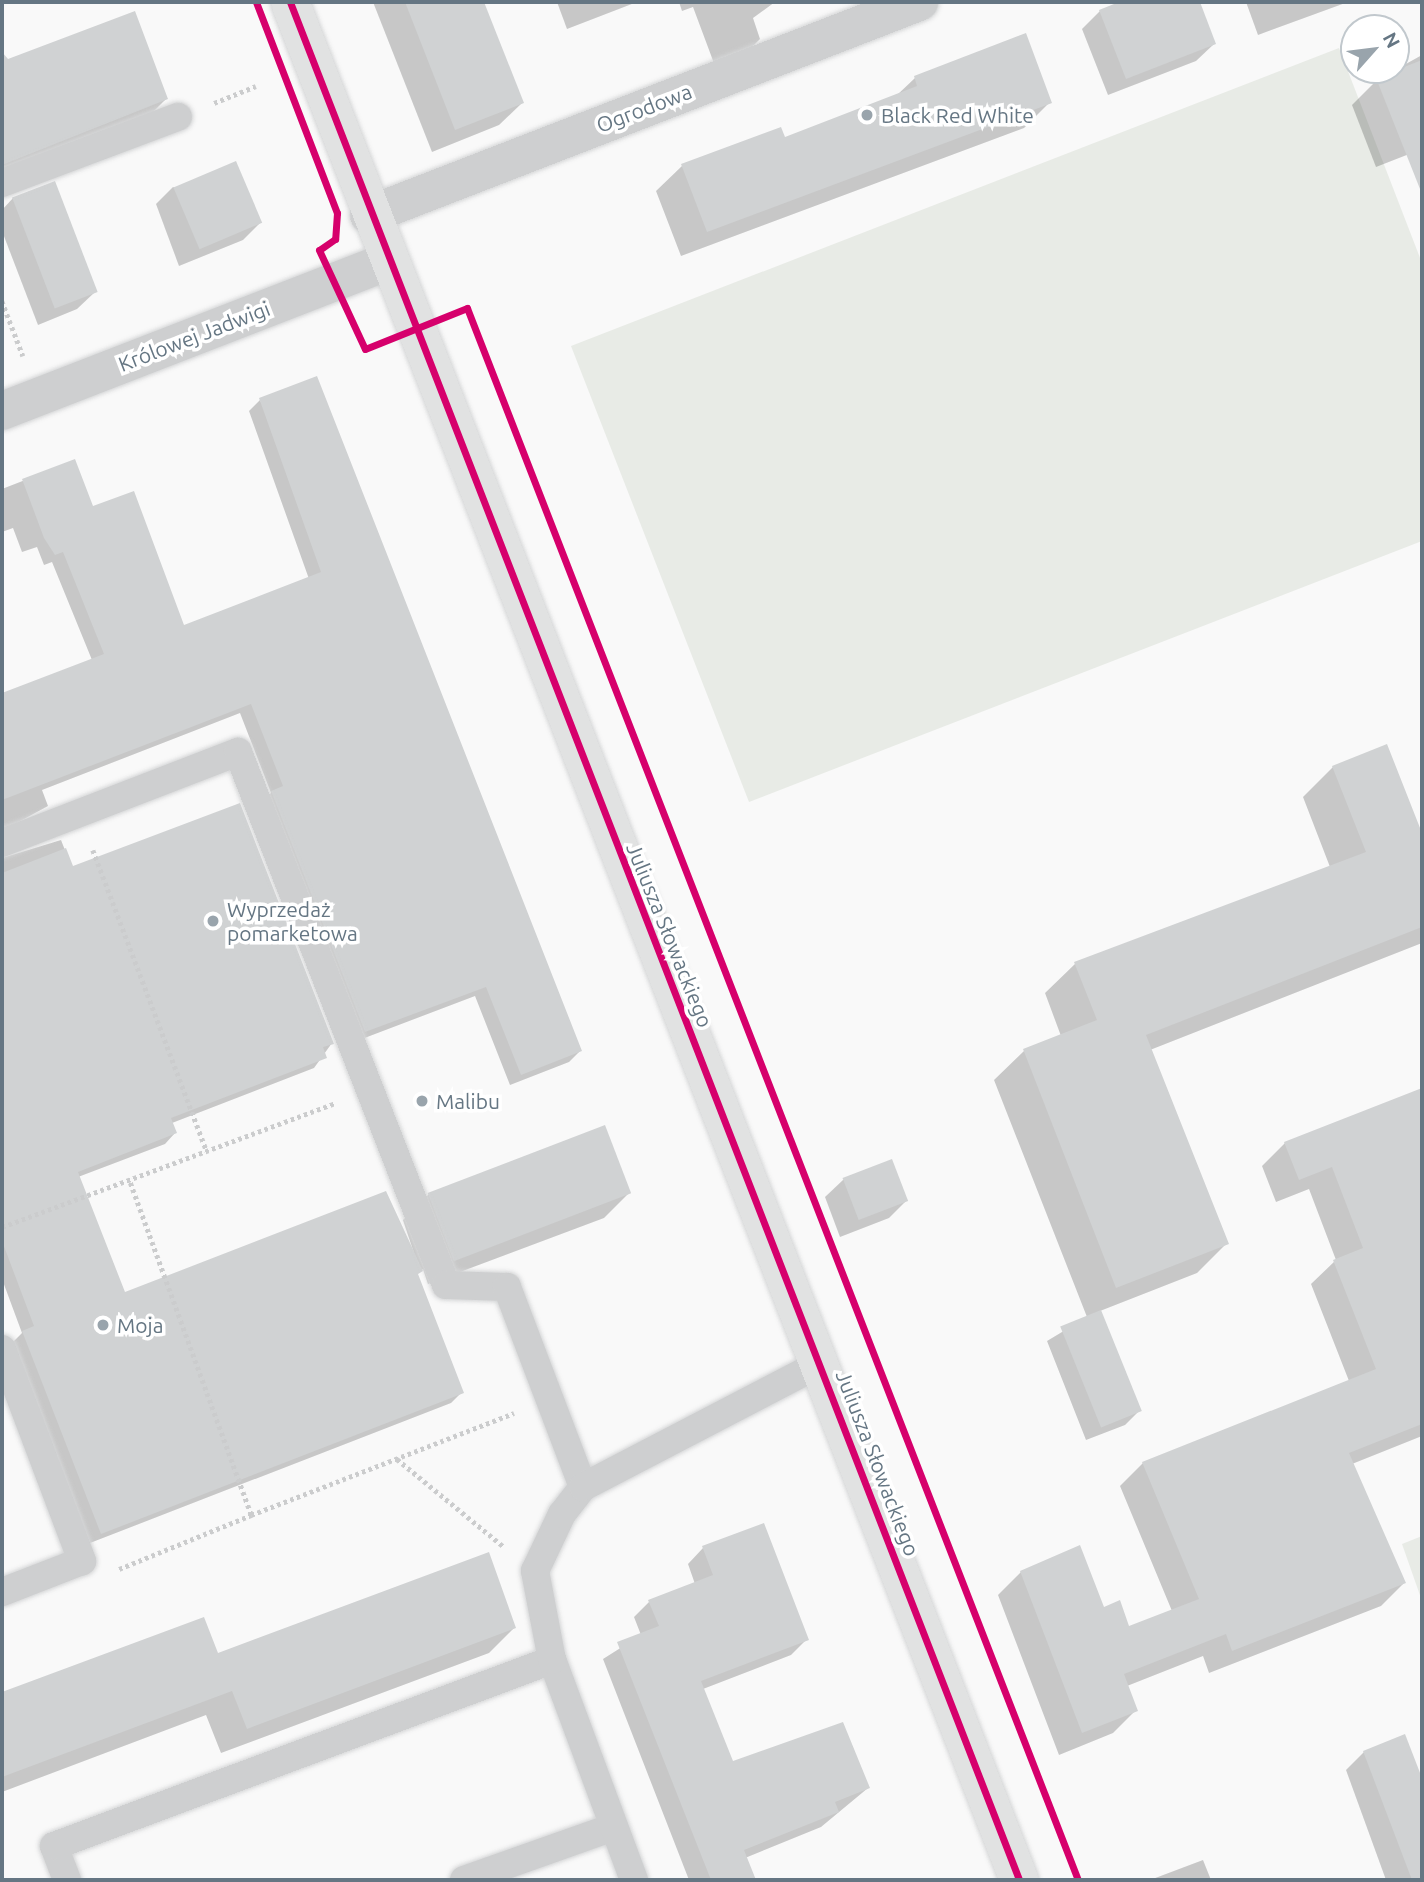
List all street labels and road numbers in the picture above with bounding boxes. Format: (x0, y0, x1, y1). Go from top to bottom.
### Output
street label: Ogrodowa (593, 78, 695, 138)
street label: Królowej Jadwigi (115, 295, 273, 377)
street label: Juliusza Słowackiego (621, 839, 719, 1031)
street label: Juliusza Słowackiego (831, 1367, 925, 1559)

